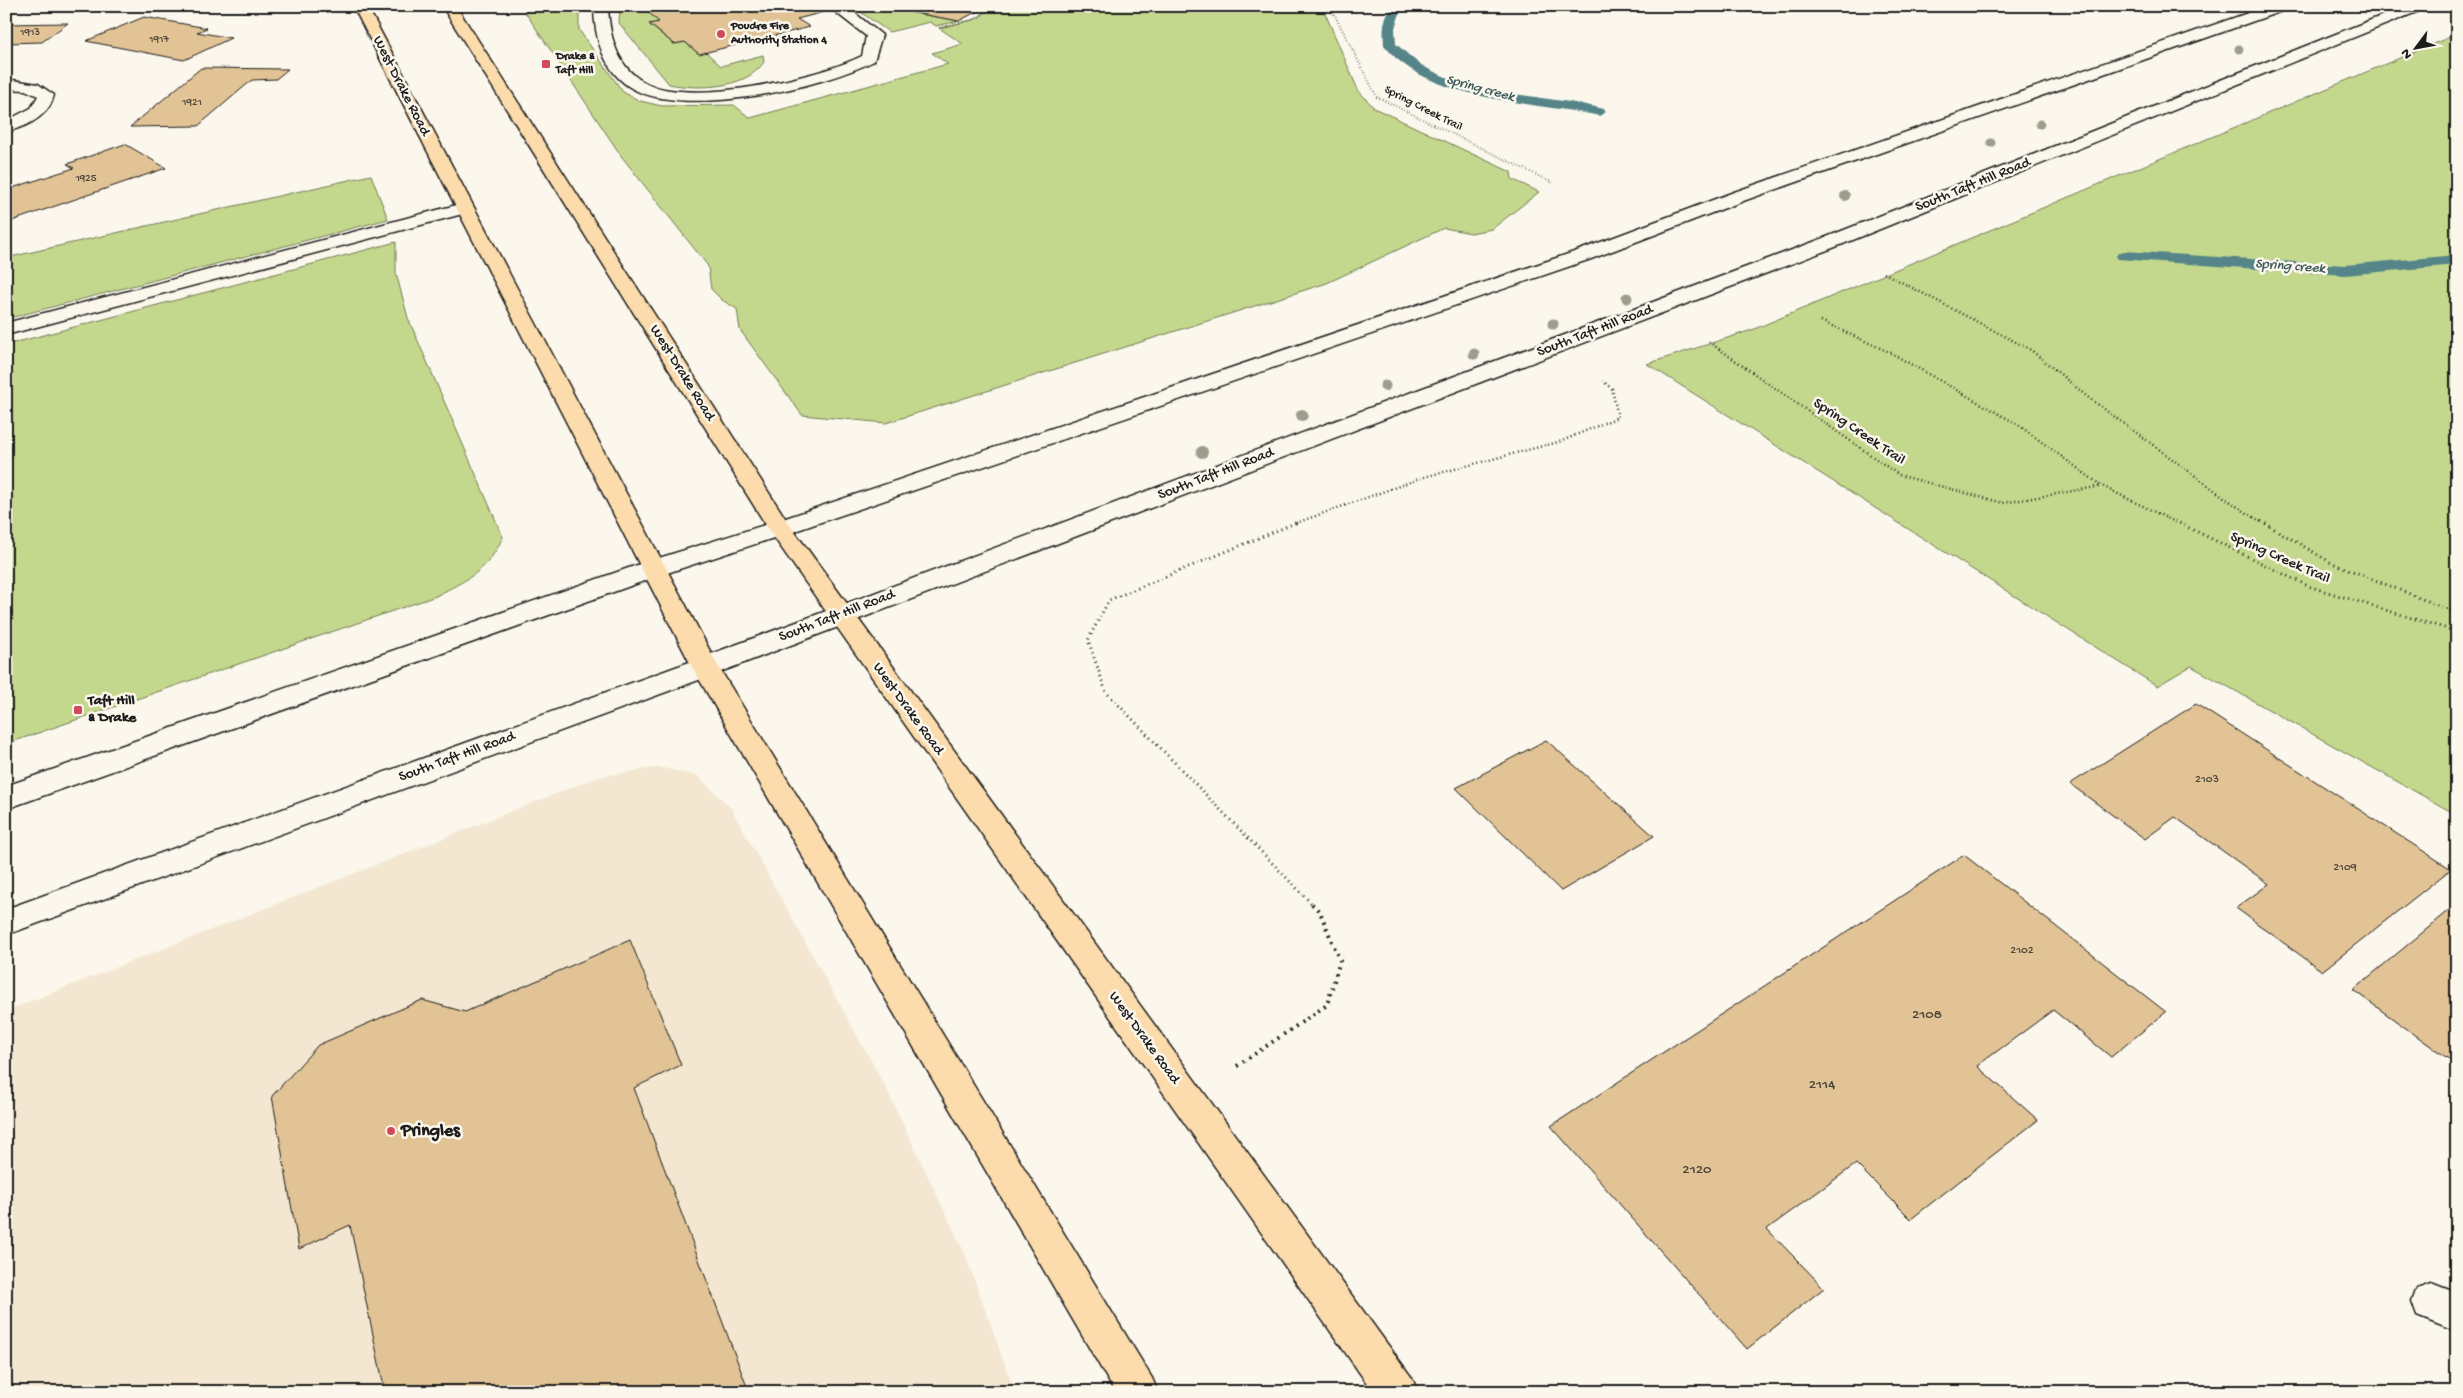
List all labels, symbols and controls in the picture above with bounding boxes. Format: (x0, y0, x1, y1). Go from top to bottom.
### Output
place label: Poudre Fire Authority Station 4 (730, 20, 827, 48)
north arrow (2390, 22, 2440, 72)
house number: 1913 (19, 27, 40, 39)
marker: Poudre Fire Authority Station 4 (715, 28, 727, 40)
street label: West Drake Road (368, 33, 435, 140)
house number: 1917 (148, 34, 169, 46)
text: N (2397, 45, 2417, 62)
place label: Drake & Taft Hill (555, 50, 595, 78)
marker: Drake & Taft Hill (540, 58, 552, 70)
water label: Spring creek (1444, 72, 1518, 107)
street label: Spring Creek Trail (1382, 83, 1465, 135)
house number: 1921 (181, 97, 202, 109)
street label: South Taft Hill Road (1913, 153, 2034, 216)
house number: 1925 (74, 173, 97, 185)
water label: Spring creek (2255, 256, 2327, 278)
street label: South Taft Hill Road (1535, 300, 1657, 361)
street label: West Drake Road (645, 322, 719, 425)
street label: Spring Creek Trail (1810, 395, 1908, 469)
street label: South Taft Hill Road (1156, 443, 1278, 504)
street label: Spring Creek Trail (2227, 528, 2333, 588)
street label: South Taft Hill Road (777, 585, 899, 646)
street label: West Drake Road (868, 659, 948, 760)
place label: Taft Hill & Drake (87, 692, 138, 727)
marker: Taft Hill & Drake (72, 704, 84, 716)
street label: South Taft Hill Road (396, 727, 519, 786)
house number: 2103 (2195, 773, 2219, 787)
house number: 2109 (2333, 861, 2357, 875)
house number: 2102 (2010, 944, 2034, 958)
street label: West Drake Road (1104, 988, 1184, 1089)
house number: 2108 (1912, 1006, 1942, 1024)
house number: 2114 (1809, 1076, 1835, 1094)
place label: Pringles (400, 1121, 461, 1142)
marker: Pringles (385, 1125, 397, 1137)
house number: 2120 (1682, 1161, 1712, 1179)

